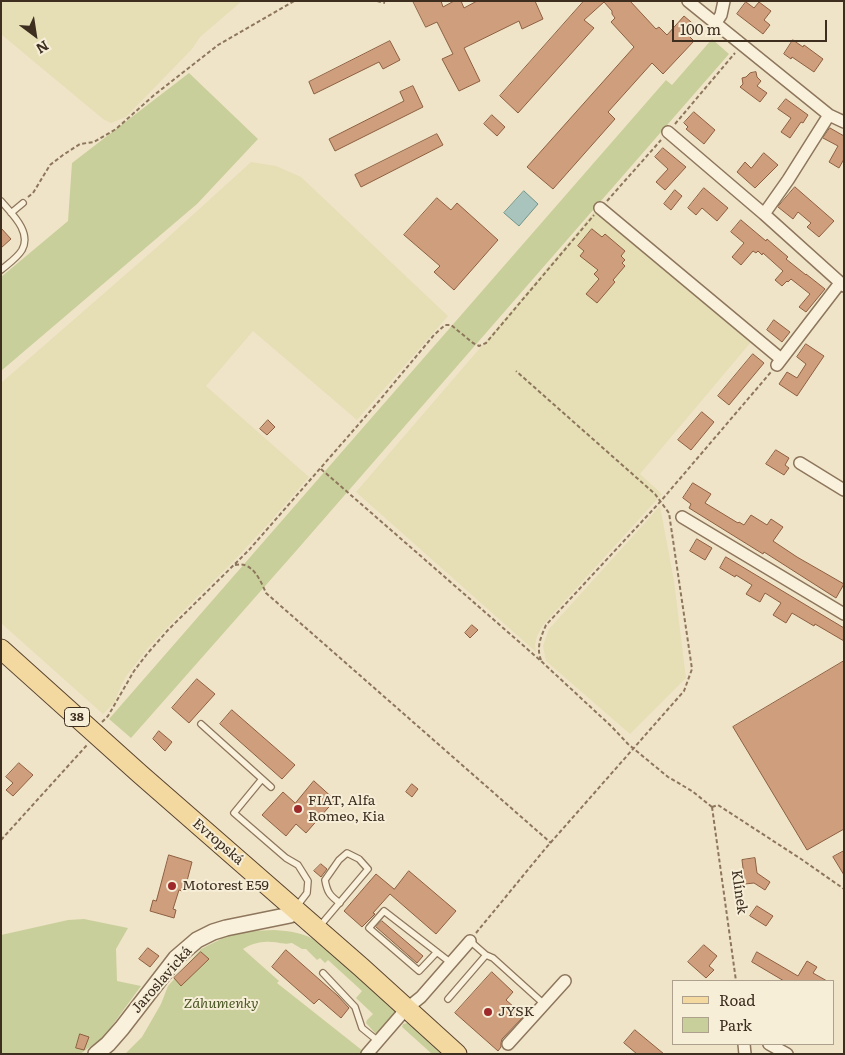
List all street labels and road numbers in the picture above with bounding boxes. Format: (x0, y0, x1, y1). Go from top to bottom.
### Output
road number: 38 (64, 708, 90, 726)
street label: Evropská (189, 815, 247, 869)
street label: Klínek (728, 869, 750, 915)
street label: Jaroslavická (128, 943, 196, 1017)

